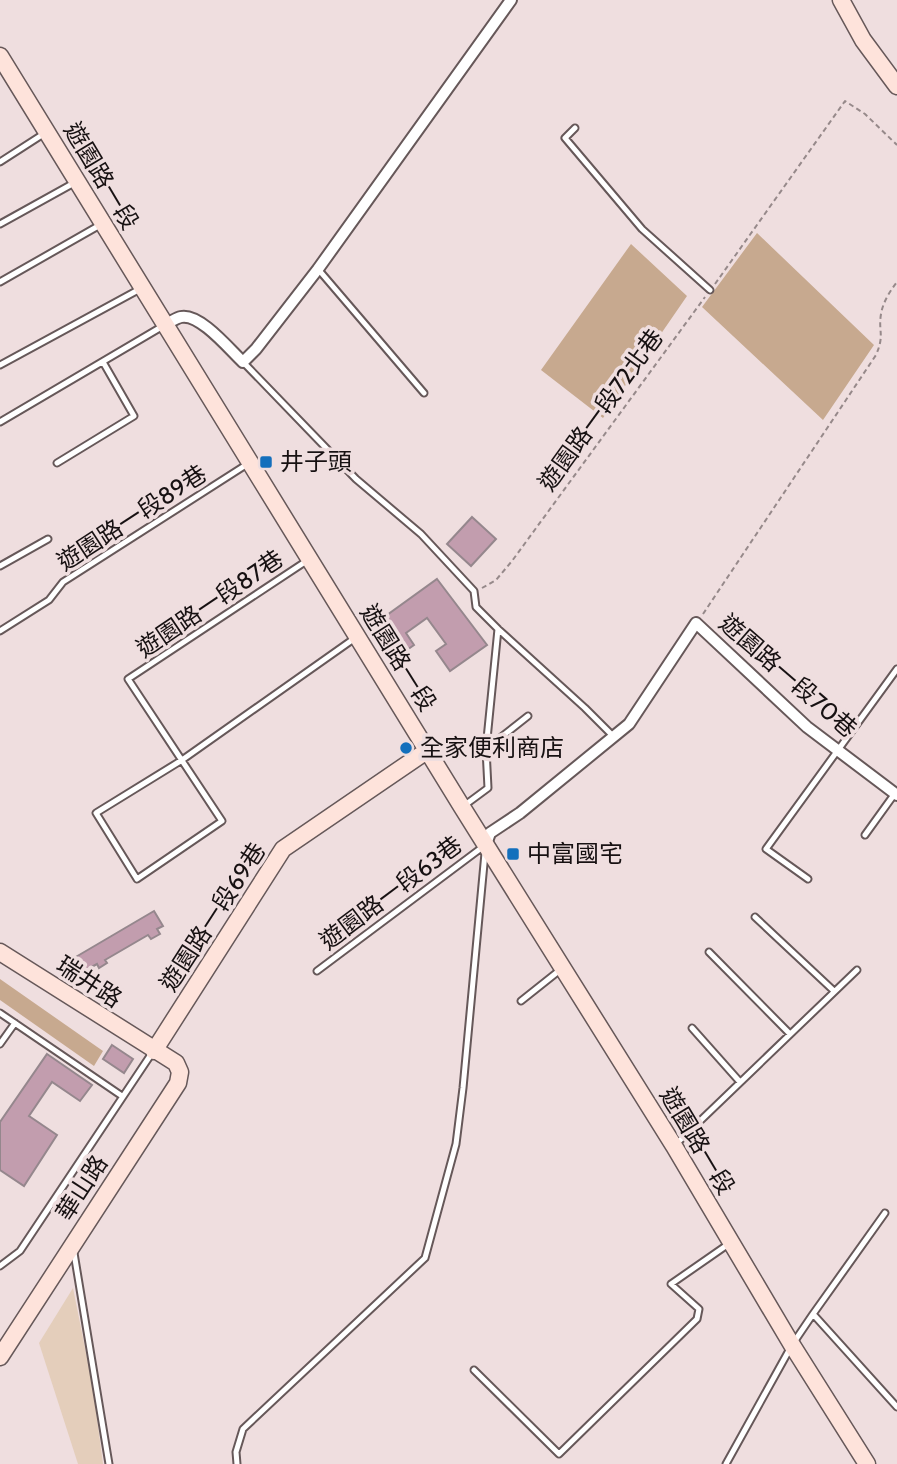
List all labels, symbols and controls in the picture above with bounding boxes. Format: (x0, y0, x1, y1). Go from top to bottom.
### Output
street label: 遊園路一段 (58, 117, 145, 235)
street label: 遊園路一段72北巷 (532, 323, 669, 496)
place label: 井子頭 (280, 447, 352, 476)
marker: 井子頭 (258, 454, 274, 470)
street label: 遊園路一段89巷 (52, 459, 212, 577)
street label: 遊園路一段87巷 (131, 544, 289, 663)
street label: 遊園路一段 (354, 599, 443, 716)
street label: 遊園路一段70巷 (714, 608, 863, 743)
place label: 全家便利商店 (420, 733, 564, 762)
marker: 全家便利商店 (398, 740, 414, 756)
street label: 遊園路一段63巷 (314, 830, 468, 956)
street label: 遊園路一段69巷 (154, 837, 271, 996)
place label: 中富國宅 (527, 839, 623, 868)
marker: 中富國宅 (505, 846, 521, 862)
street label: 瑞井路 (51, 950, 127, 1013)
street label: 遊園路一段 (654, 1082, 741, 1200)
street label: 華山路 (50, 1150, 113, 1226)

